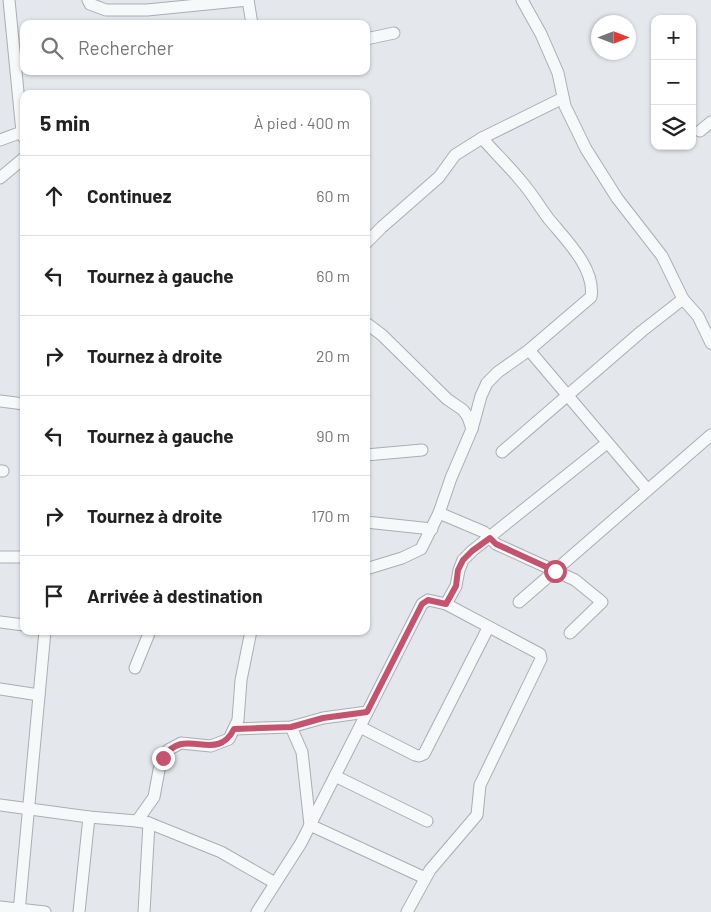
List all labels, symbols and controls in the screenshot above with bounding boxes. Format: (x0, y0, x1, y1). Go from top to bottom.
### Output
north arrow (591, 15, 636, 60)
map controls (651, 15, 696, 150)
button: + (651, 15, 696, 60)
search box (20, 20, 370, 75)
icon: search (38, 34, 66, 62)
text: Rechercher (78, 36, 174, 59)
button: − (651, 60, 696, 105)
button: layers (651, 105, 696, 150)
text: 5 min (40, 110, 90, 135)
text: À pied · 400 m (254, 113, 350, 132)
icon: ahead (40, 182, 68, 210)
text: Continuez (87, 184, 171, 207)
text: 60 m (316, 186, 350, 205)
icon: left (40, 262, 68, 290)
text: Tournez à gauche (87, 264, 234, 287)
text: 60 m (316, 266, 350, 285)
icon: right (40, 342, 68, 370)
text: Tournez à droite (87, 344, 223, 367)
text: 20 m (316, 346, 350, 365)
icon: left (40, 422, 68, 450)
text: Tournez à gauche (87, 424, 234, 447)
text: 90 m (316, 426, 350, 445)
icon: right (40, 502, 68, 530)
text: Tournez à droite (87, 504, 223, 527)
text: 170 m (311, 506, 350, 525)
route start (544, 560, 567, 583)
icon: arrive (40, 582, 68, 610)
text: Arrivée à destination (87, 584, 263, 607)
route end (152, 747, 175, 770)

